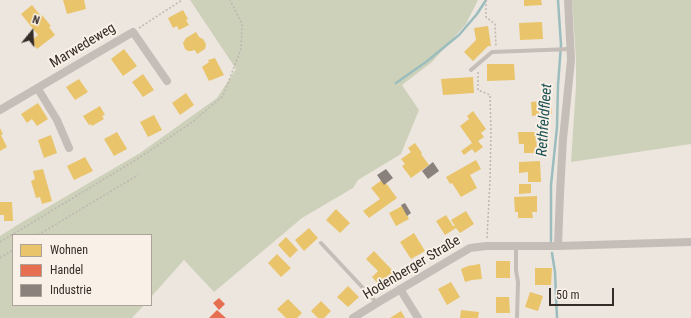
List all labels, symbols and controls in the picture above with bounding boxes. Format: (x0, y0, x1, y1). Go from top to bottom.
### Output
north arrow (12, 12, 52, 52)
text: N (31, 13, 41, 27)
street label: Marwedeweg (47, 20, 119, 72)
water label: Rethfeldfleet (533, 83, 557, 157)
street label: Hodenberger Straße (360, 232, 464, 304)
legend (12, 234, 152, 306)
text: Wohnen (50, 243, 88, 257)
text: Handel (50, 263, 83, 277)
scale bar (551, 280, 616, 306)
text: Industrie (50, 283, 92, 297)
text: 50 m (556, 288, 580, 302)

